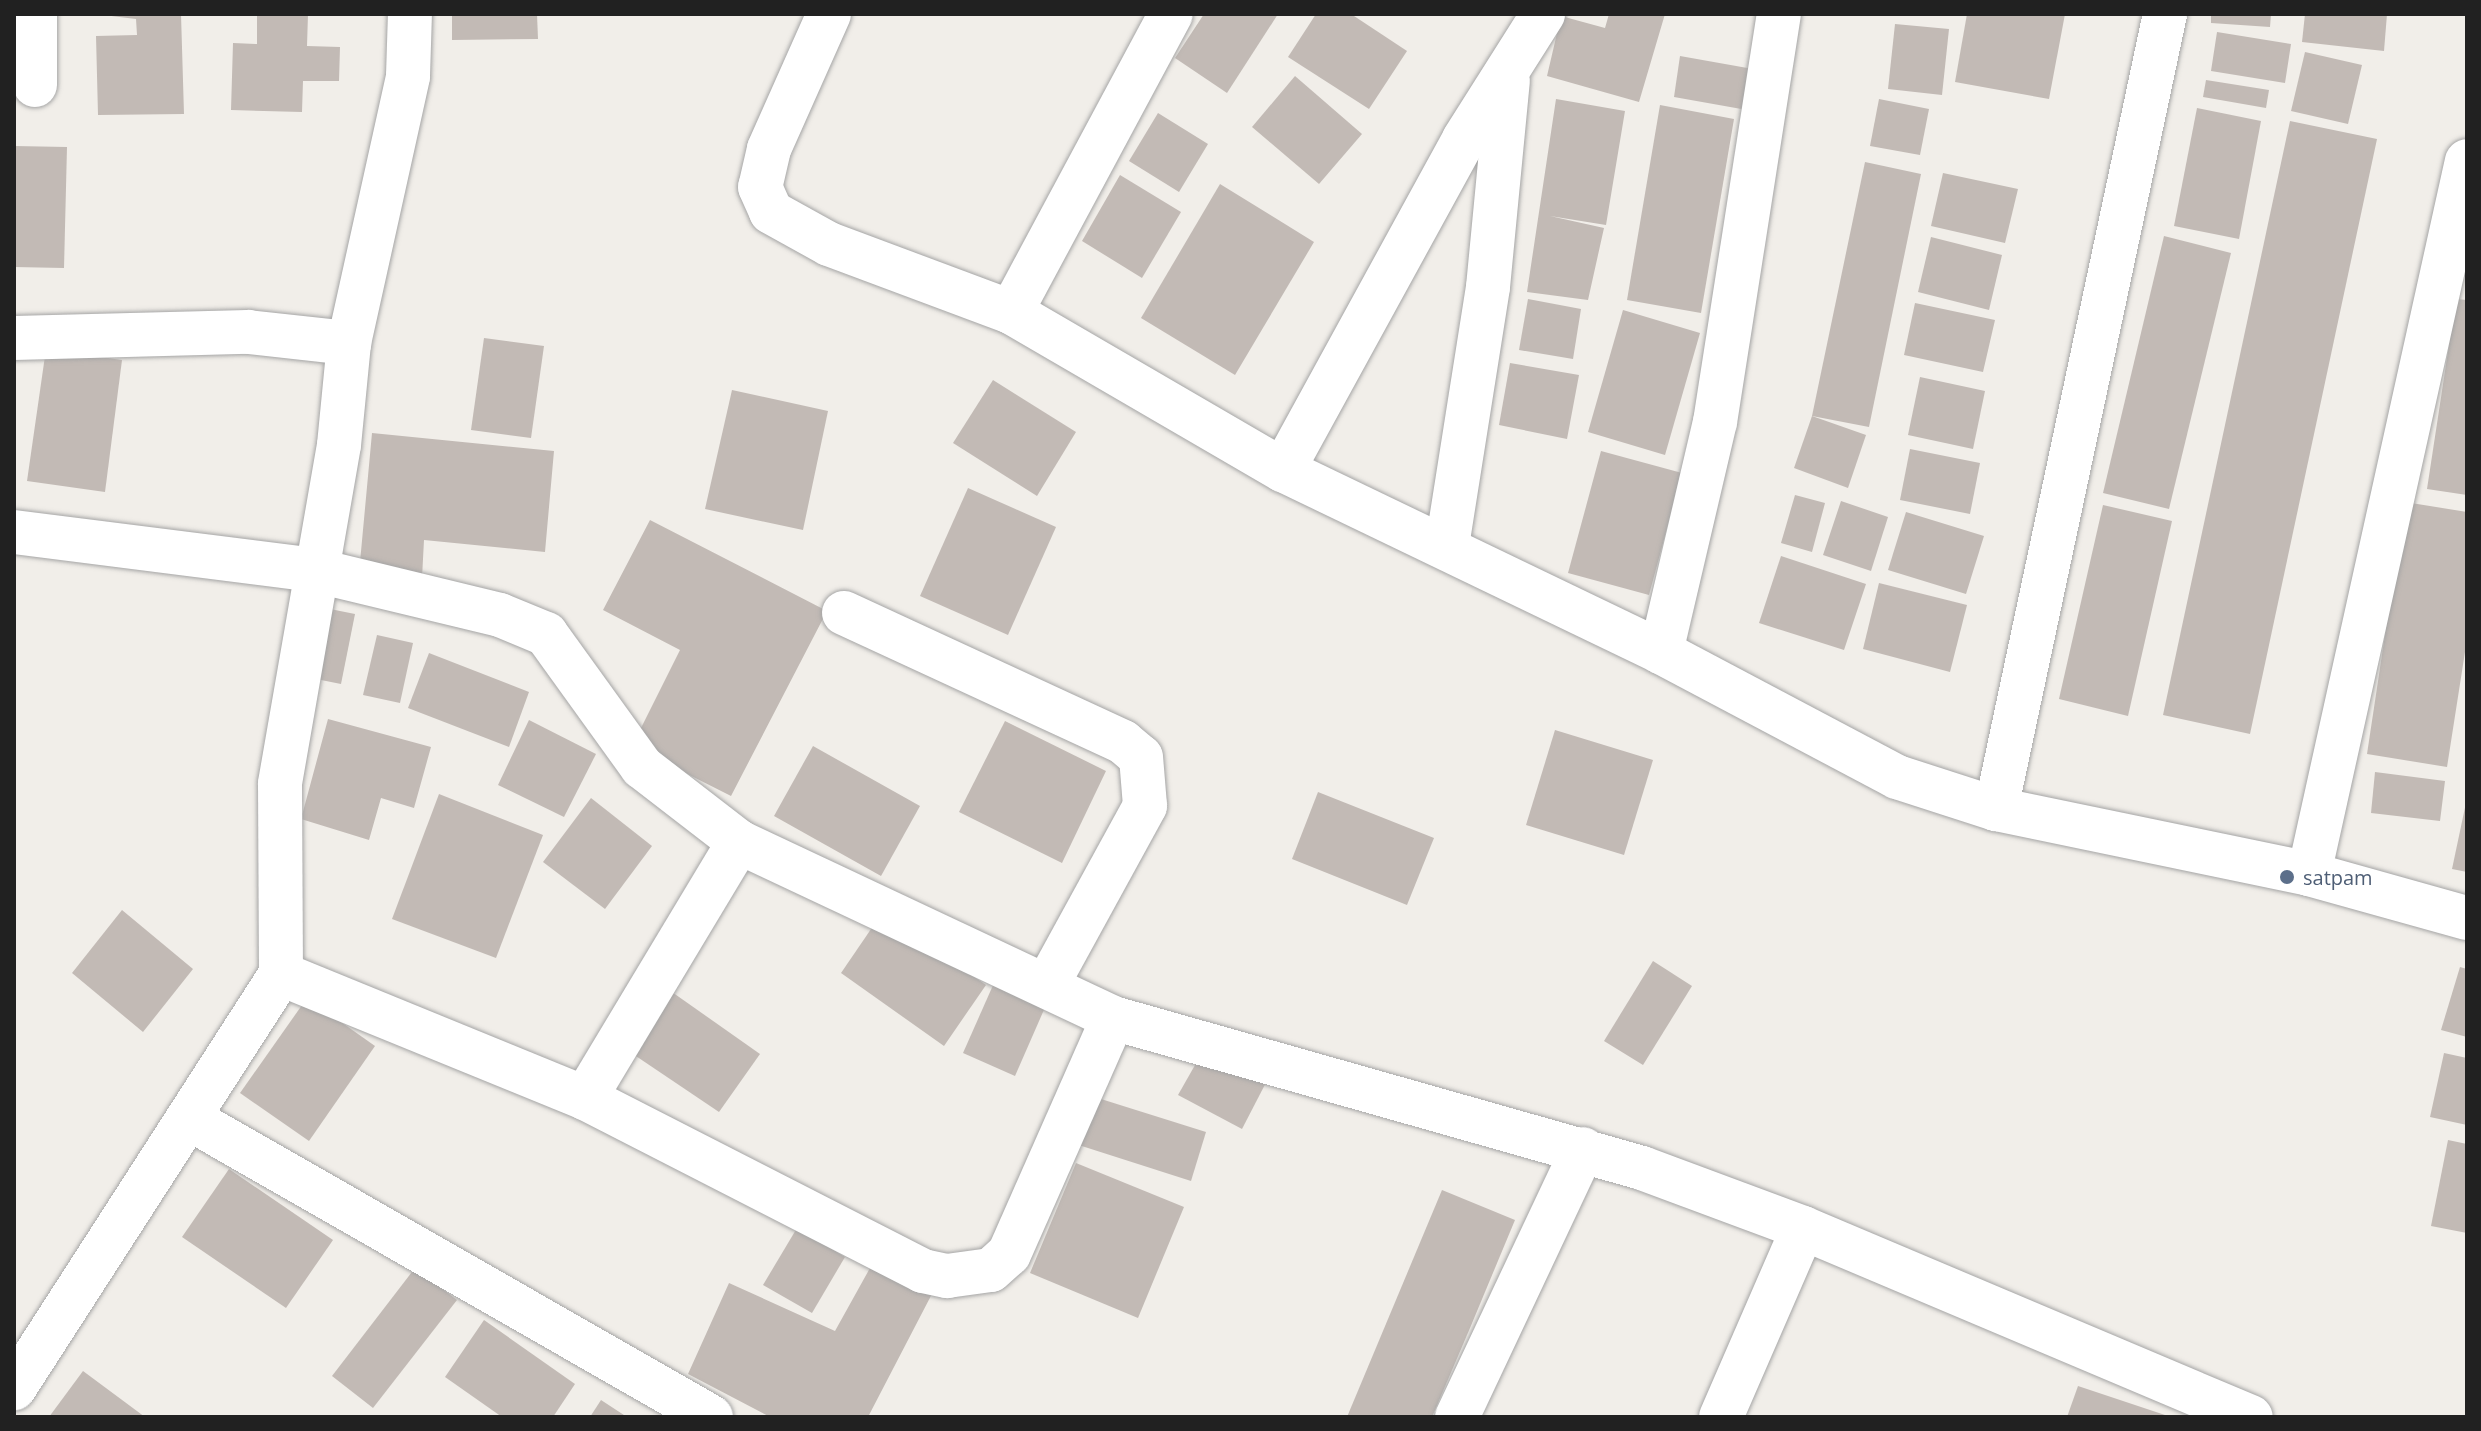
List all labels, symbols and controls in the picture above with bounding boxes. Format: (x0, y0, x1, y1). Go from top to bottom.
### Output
place label: satpam (2303, 865, 2373, 889)
marker: satpam (2278, 868, 2296, 886)

